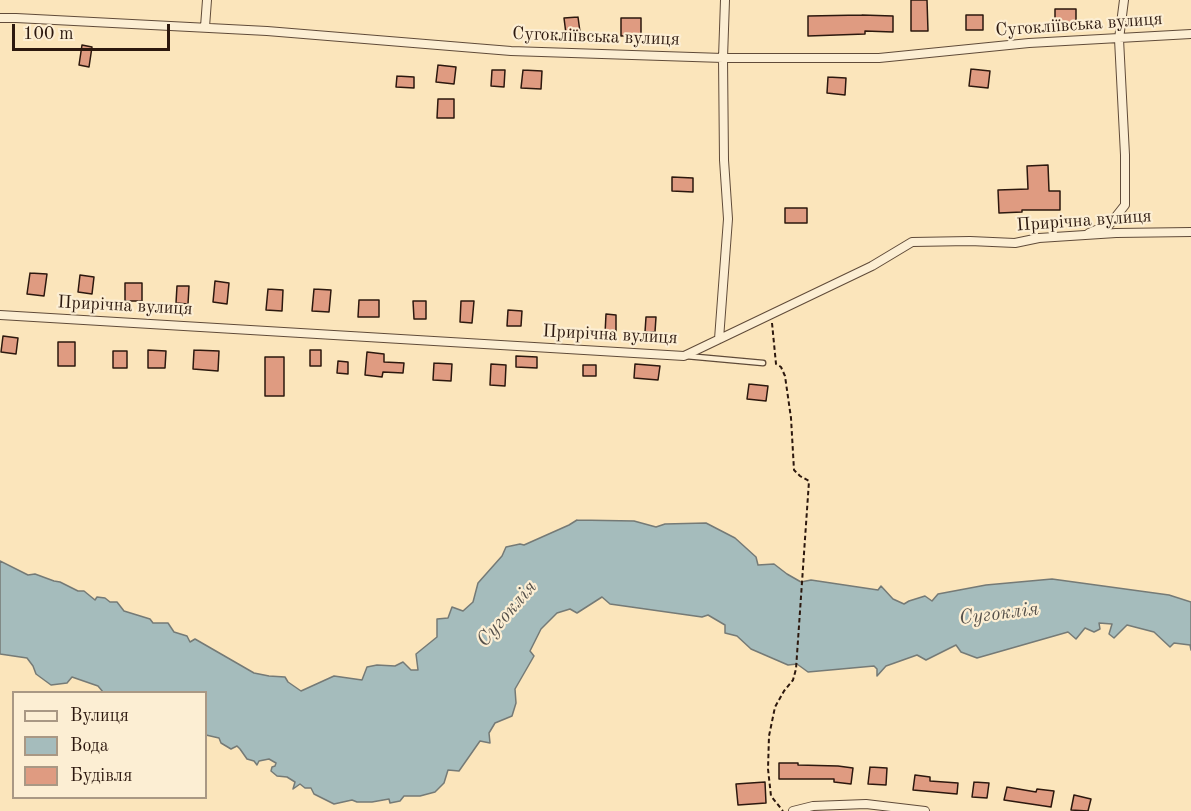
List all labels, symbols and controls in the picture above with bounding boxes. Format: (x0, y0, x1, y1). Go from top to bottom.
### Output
street label: Сугокліївська вулиця (995, 8, 1163, 42)
scale bar (15, 12, 172, 50)
street label: Сугокліївська вулиця (512, 23, 680, 51)
text: 100 m (23, 25, 74, 43)
street label: Прирічна вулиця (1016, 206, 1152, 236)
street label: Прирічна вулиця (57, 292, 193, 320)
street label: Прирічна вулиця (542, 321, 678, 349)
water label: Сугоклія (472, 576, 542, 652)
water label: Сугоклія (958, 597, 1040, 631)
legend (12, 691, 207, 799)
text: Вулиця (70, 707, 129, 725)
text: Вода (70, 737, 109, 755)
text: Будівля (70, 767, 132, 785)

